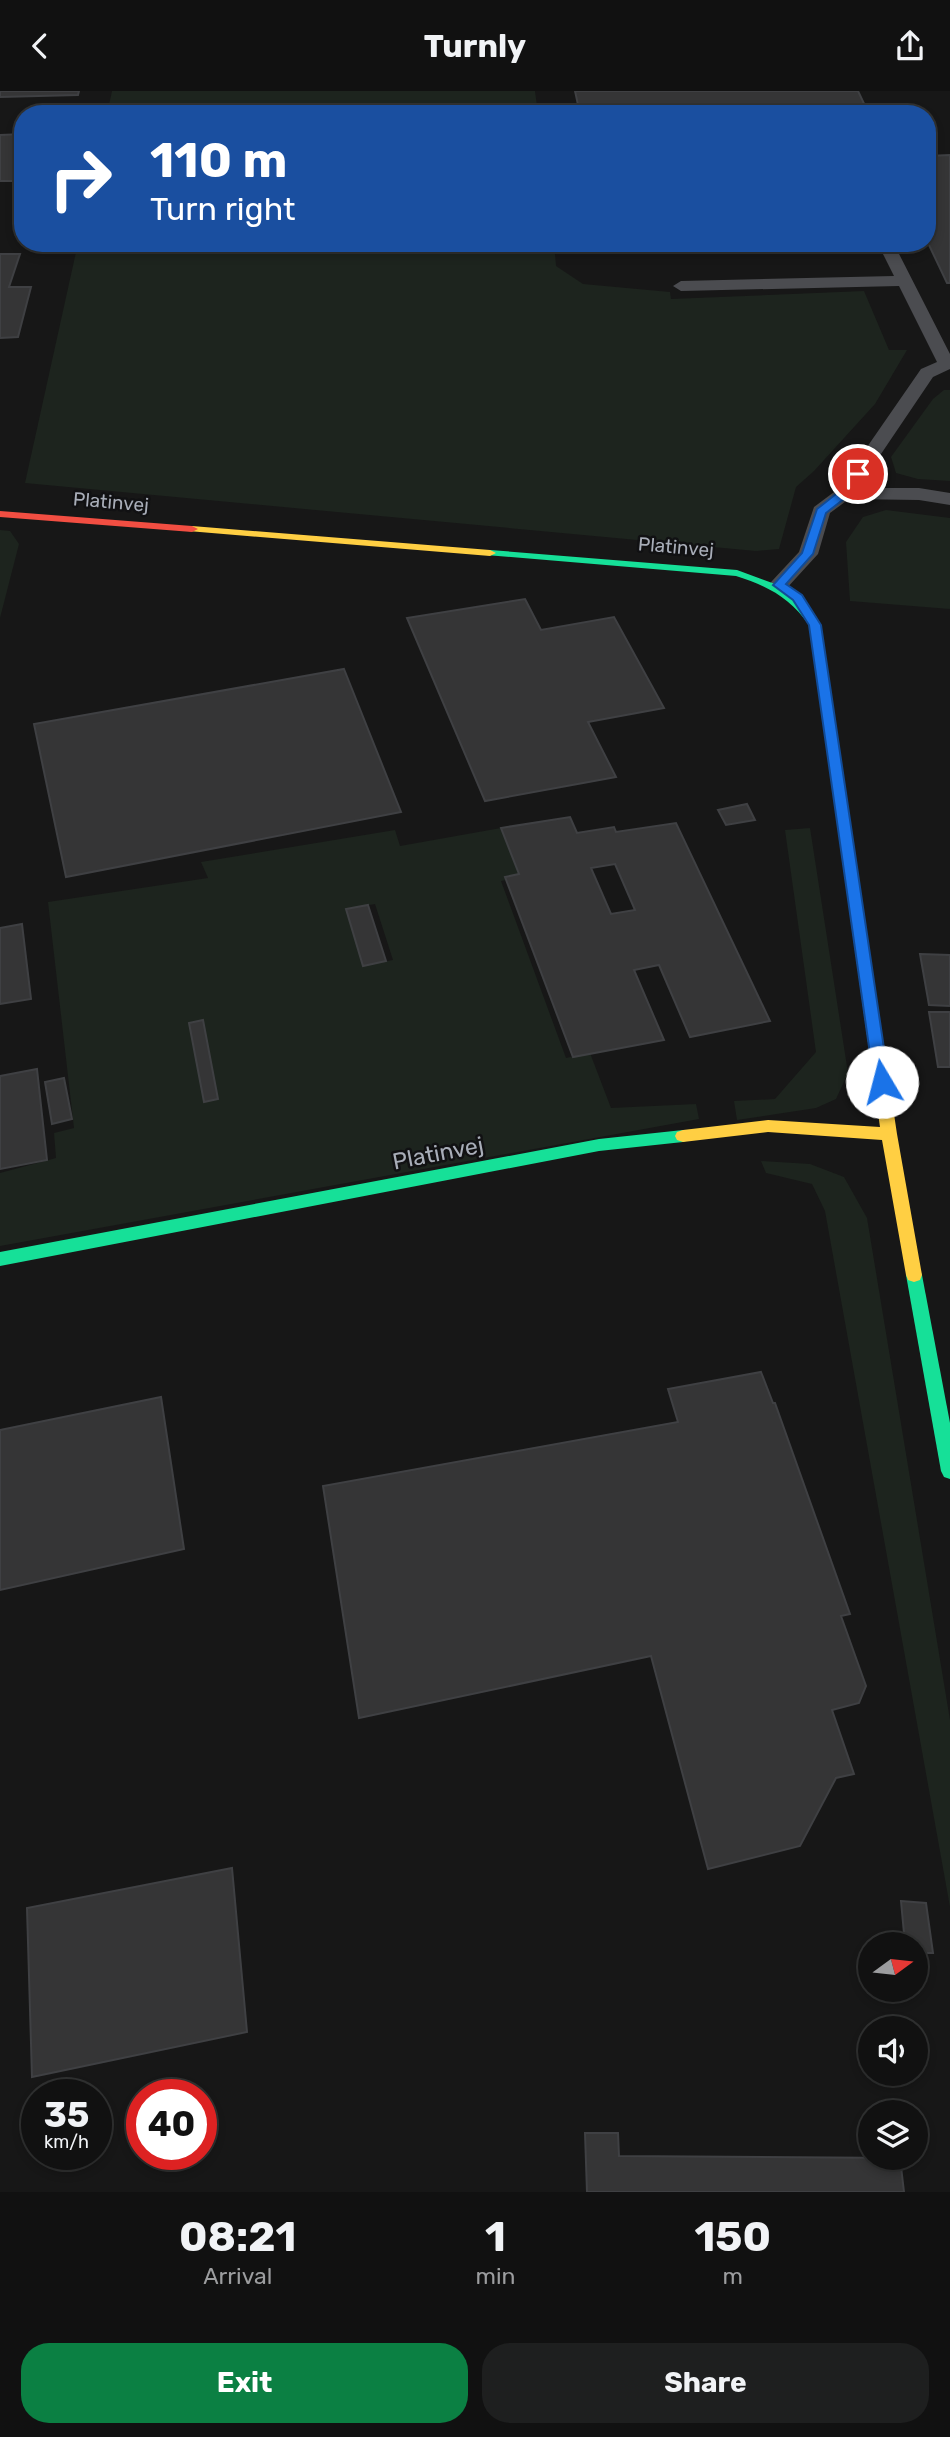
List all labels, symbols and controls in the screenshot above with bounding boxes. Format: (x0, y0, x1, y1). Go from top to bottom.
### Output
icon: back (21, 27, 59, 65)
text: Turnly (424, 27, 526, 65)
icon: share (891, 27, 929, 65)
text: 110 m (150, 131, 287, 189)
icon: right (35, 133, 126, 224)
text: Turn right (150, 190, 295, 228)
pin (828, 444, 888, 504)
icon: arrive (839, 455, 877, 493)
street label: Platinvej (72, 487, 150, 517)
street label: Platinvej (637, 532, 715, 562)
position arrow (845, 1045, 919, 1119)
street label: Platinvej (390, 1130, 486, 1176)
north arrow (858, 1932, 928, 2002)
map controls (858, 1932, 928, 2170)
button: sound (858, 2016, 928, 2086)
speed limit sign: 40 (126, 2079, 217, 2170)
text: 35 (44, 2094, 89, 2136)
button: layers (858, 2100, 928, 2170)
text: km/h (44, 2131, 89, 2153)
text: 08:21 (179, 2212, 296, 2262)
text: 1 (485, 2212, 506, 2262)
text: 150 (694, 2212, 771, 2262)
text: Arrival (203, 2262, 272, 2290)
text: min (475, 2262, 515, 2290)
text: m (722, 2262, 743, 2290)
button: Exit (21, 2343, 468, 2423)
button: Share (482, 2343, 929, 2423)

